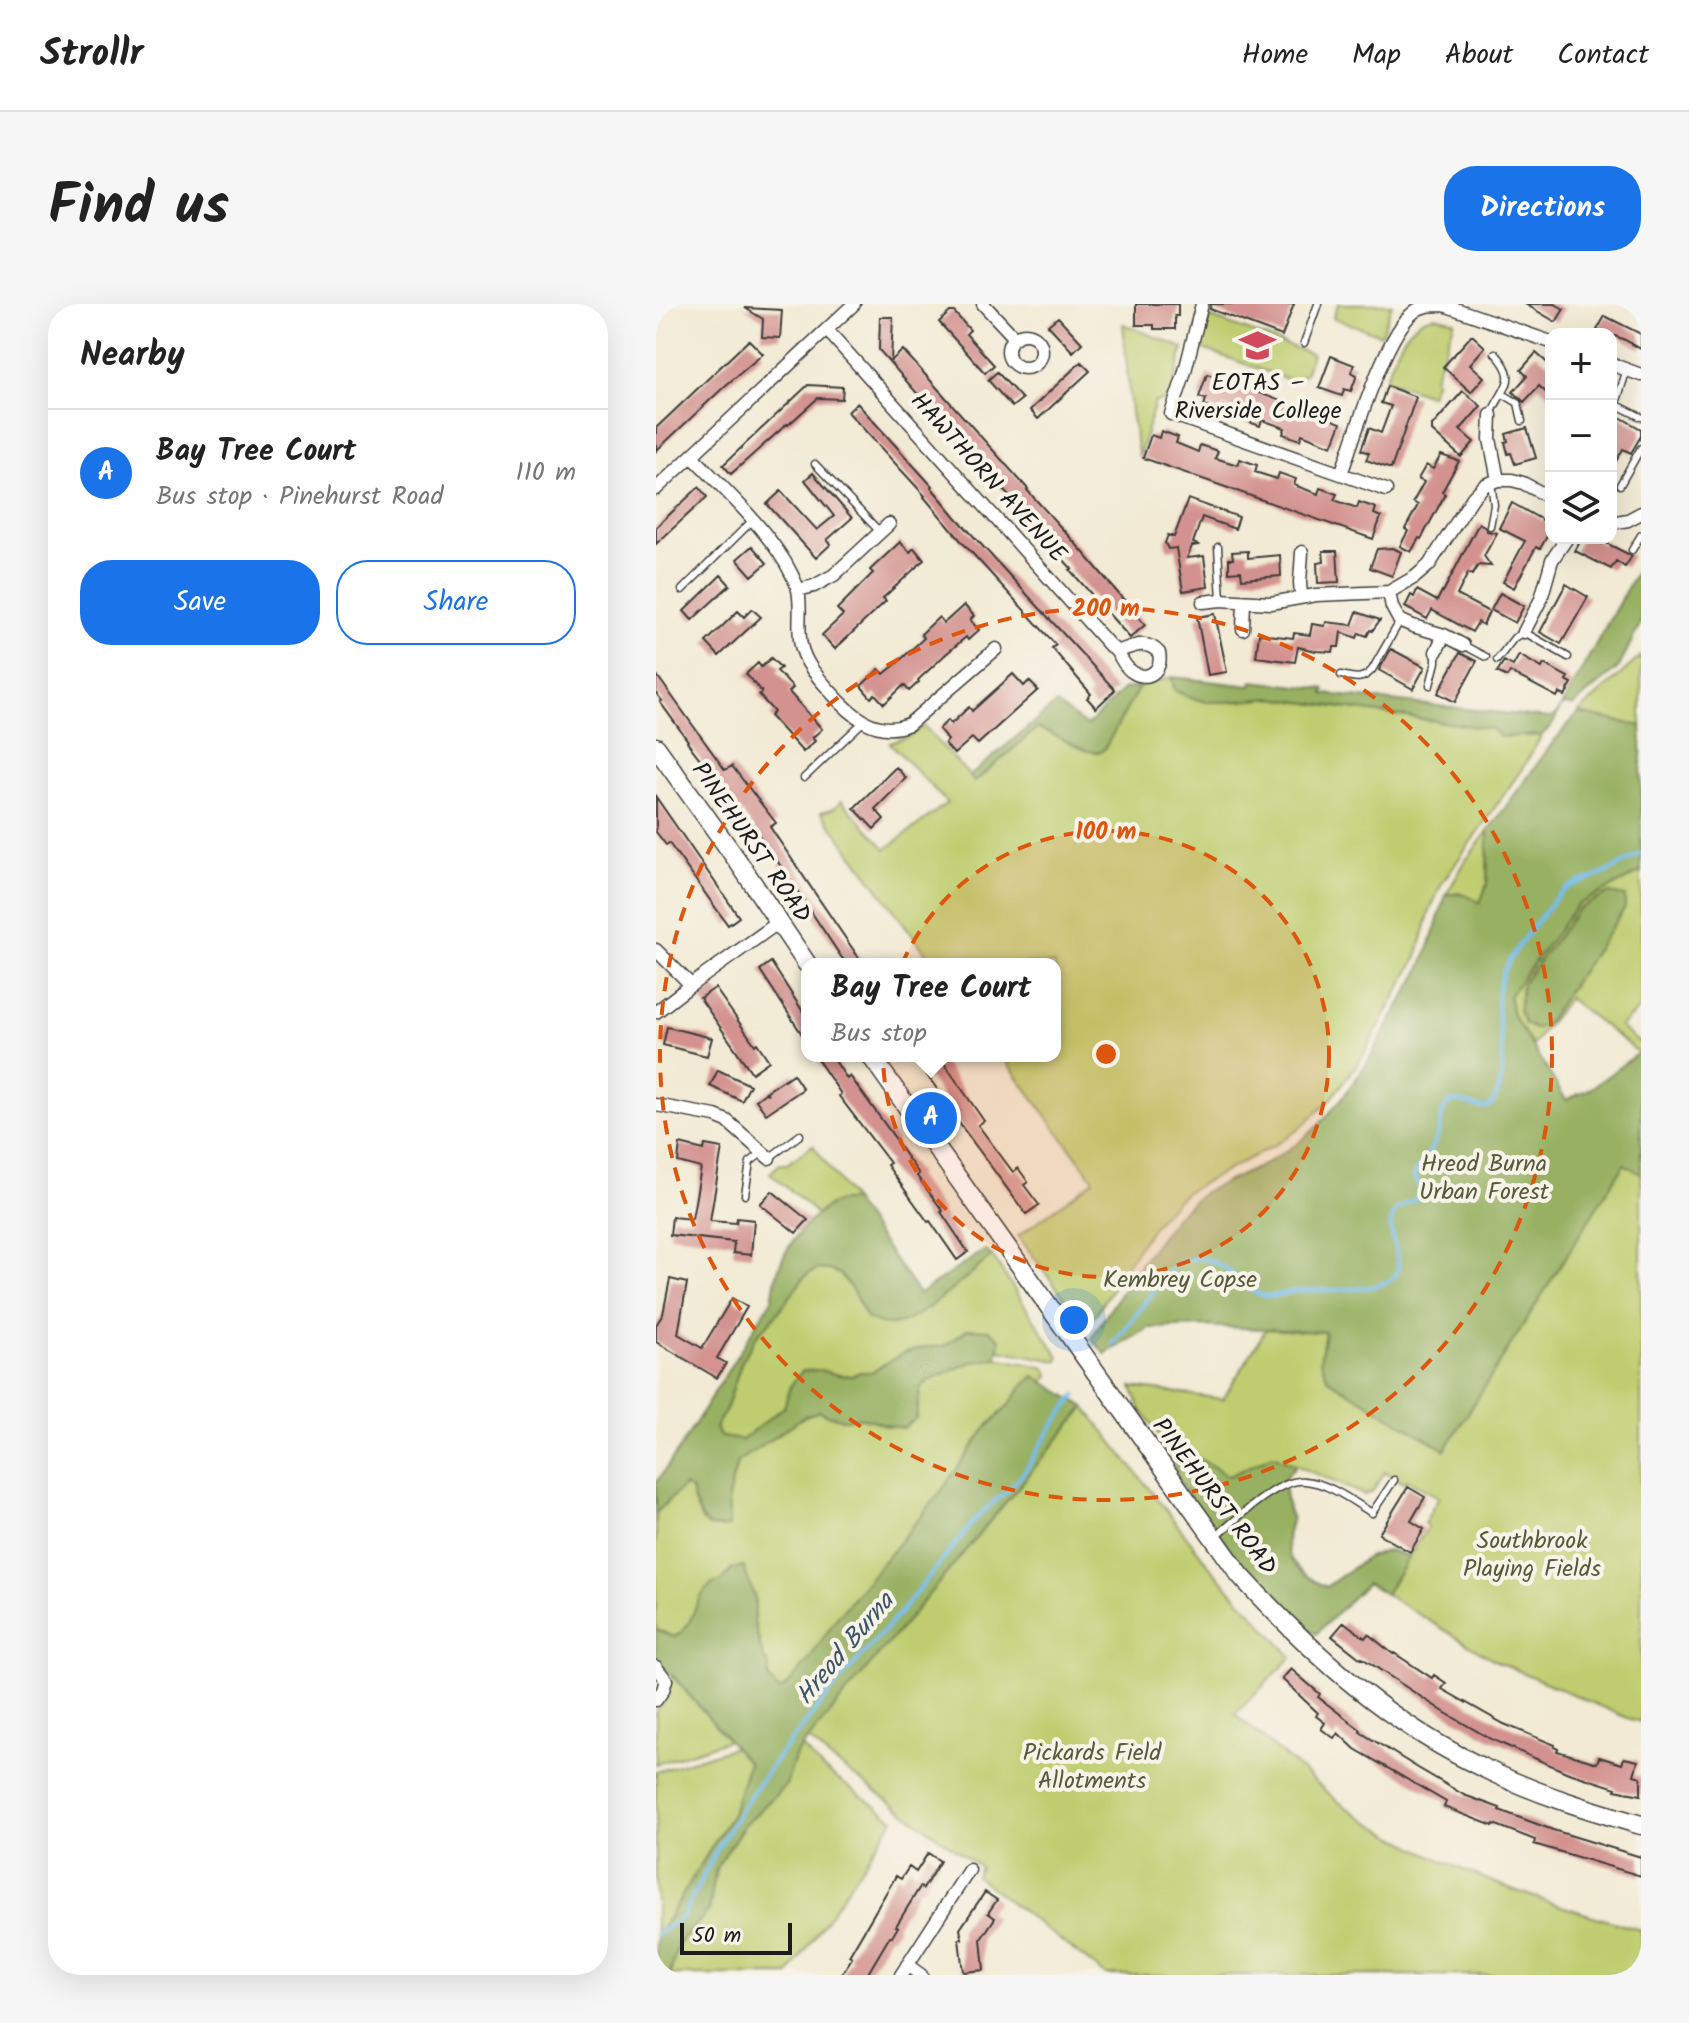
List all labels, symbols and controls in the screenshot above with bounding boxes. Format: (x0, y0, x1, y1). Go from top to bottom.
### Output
text: Strollr (40, 25, 143, 85)
text: Home (1242, 33, 1308, 78)
text: Map (1352, 33, 1401, 78)
text: About (1445, 33, 1513, 78)
text: Contact (1557, 33, 1649, 78)
text: Find us (48, 163, 229, 253)
button: Directions (1444, 166, 1641, 251)
school or university icon: EOTAS – Riverside College (1239, 326, 1277, 364)
map controls (1545, 328, 1617, 544)
button: + (1545, 328, 1617, 400)
text: Nearby (80, 329, 185, 383)
place label: EOTAS – Riverside College (1175, 364, 1342, 431)
street label: HAWTHORN AVENUE (900, 384, 1076, 573)
button: − (1545, 400, 1617, 472)
text: Bay Tree Court (156, 428, 356, 476)
text: A (98, 452, 114, 494)
text: 110 m (516, 452, 576, 494)
button: layers (1545, 472, 1617, 544)
text: Bus stop · Pinehurst Road (156, 476, 444, 518)
button: Save (80, 560, 320, 645)
button: Share (336, 560, 576, 645)
text: 200 m (1072, 590, 1140, 629)
street label: PINEHURST ROAD (681, 754, 821, 932)
text: 100 m (1076, 813, 1136, 852)
popup (801, 958, 1061, 1062)
text: Bay Tree Court (831, 965, 1031, 1013)
text: Bus stop (831, 1013, 927, 1055)
centre of rings (1092, 1040, 1120, 1068)
pin: A (905, 1088, 957, 1148)
park label: Hreod Burna Urban Forest (1419, 1145, 1550, 1212)
park label: Kembrey Copse (1103, 1261, 1257, 1300)
your location (1054, 1300, 1094, 1340)
street label: PINEHURST ROAD (1141, 1410, 1286, 1584)
park label: Southbrook Playing Fields (1463, 1522, 1601, 1589)
water label: Hreod Burna (786, 1582, 907, 1715)
park label: Pickards Field Allotments (1023, 1734, 1162, 1801)
scale bar (680, 1919, 792, 1955)
text: 50 m (692, 1919, 741, 1954)

